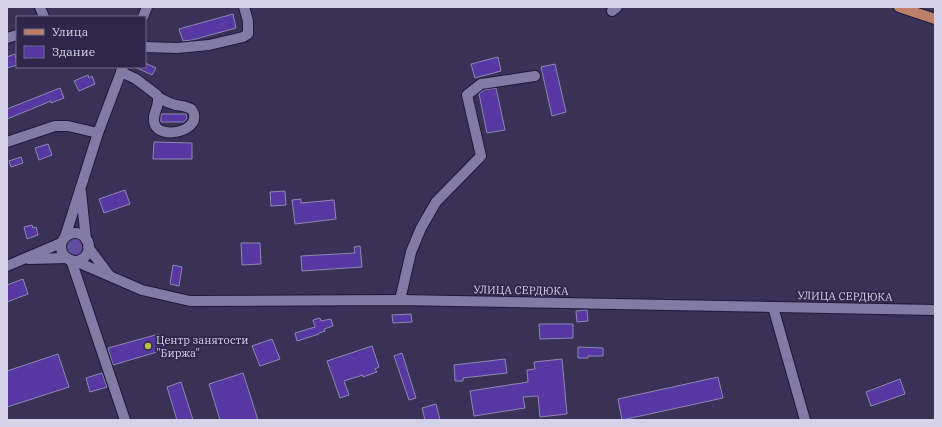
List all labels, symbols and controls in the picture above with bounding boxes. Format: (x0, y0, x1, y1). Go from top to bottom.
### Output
legend (16, 16, 146, 68)
text: Улица (52, 24, 89, 39)
text: Здание (52, 44, 95, 59)
street label: УЛИЦА СЕРДЮКА (473, 282, 569, 298)
street label: УЛИЦА СЕРДЮКА (797, 288, 893, 304)
place label: Центр занятости "Биржа" (156, 333, 249, 360)
marker: Центр занятости "Биржа" (143, 341, 153, 351)

